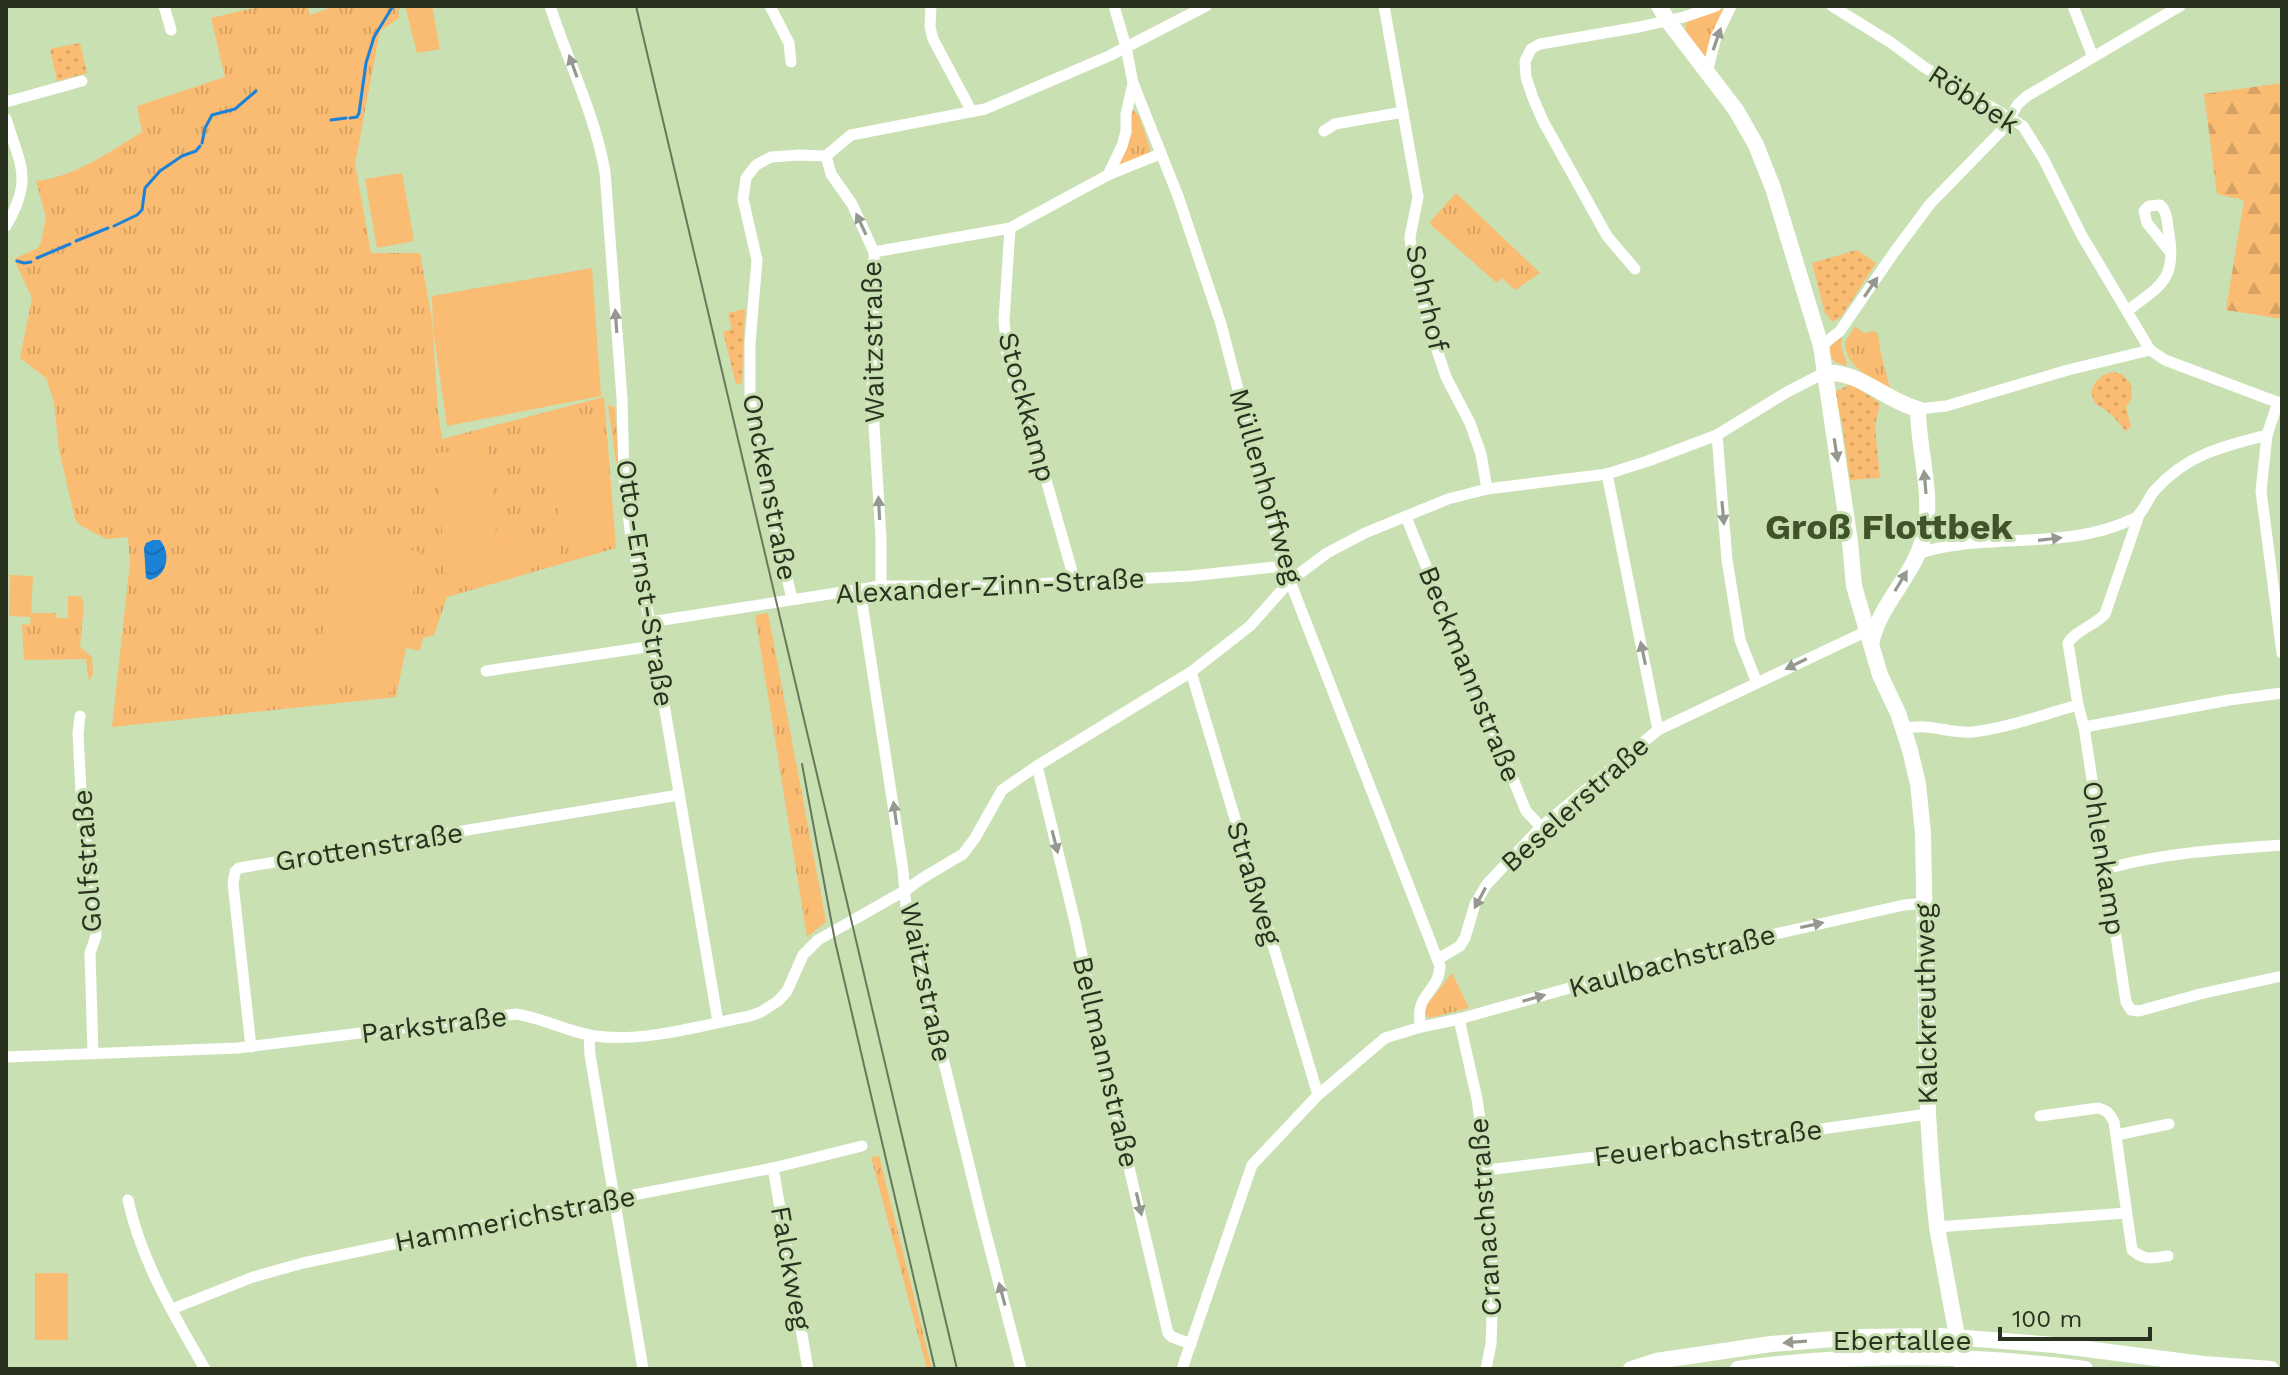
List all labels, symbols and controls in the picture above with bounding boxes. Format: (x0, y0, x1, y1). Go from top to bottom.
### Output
one-way arrow (1711, 26, 1723, 50)
one-way arrow (566, 54, 579, 78)
street label: Röbbek (1922, 57, 2026, 141)
one-way arrow (854, 212, 868, 235)
street label: Sohrhof (1399, 241, 1455, 355)
street label: Waitzstraße (855, 260, 891, 424)
one-way arrow (1863, 276, 1877, 298)
one-way arrow (609, 308, 622, 333)
street label: Stockkamp (991, 328, 1063, 486)
street label: Müllenhoffweg (1222, 385, 1310, 587)
street label: Onckenstraße (736, 391, 804, 583)
one-way arrow (1830, 438, 1843, 463)
street label: Otto-Ernst-Straße (609, 457, 681, 709)
one-way arrow (1918, 469, 1931, 494)
one-way arrow (872, 495, 885, 520)
one-way arrow (1717, 501, 1730, 526)
district label: Groß Flottbek (1765, 506, 2014, 548)
one-way arrow (2038, 532, 2063, 545)
street label: Alexander-Zinn-Straße (835, 561, 1145, 611)
street label: Beckmannstraße (1412, 561, 1528, 787)
one-way arrow (1894, 570, 1908, 592)
one-way arrow (1636, 641, 1648, 666)
one-way arrow (1785, 657, 1808, 671)
street label: Beselerstraße (1494, 729, 1656, 879)
street label: Ohlenkamp (2076, 778, 2132, 938)
street label: Golfstraße (66, 788, 108, 934)
one-way arrow (888, 800, 901, 825)
street label: Grottenstraße (273, 816, 465, 878)
street label: Straßweg (1220, 817, 1288, 949)
one-way arrow (1050, 829, 1062, 854)
one-way arrow (1473, 887, 1486, 910)
street label: Waitzstraße (893, 899, 959, 1065)
street label: Kalckreuthweg (1908, 903, 1944, 1105)
street label: Kaulbachstraße (1565, 918, 1779, 1004)
one-way arrow (1800, 918, 1825, 931)
street label: Bellmannstraße (1066, 953, 1146, 1171)
one-way arrow (1522, 991, 1546, 1004)
street label: Parkstraße (359, 1000, 509, 1050)
street label: Feuerbachstraße (1592, 1113, 1824, 1173)
street label: Cranachstraße (1462, 1117, 1508, 1317)
street label: Hammerichstraße (392, 1179, 638, 1259)
one-way arrow (1133, 1192, 1145, 1217)
street label: Falckweg (764, 1203, 818, 1333)
one-way arrow (995, 1281, 1007, 1306)
scale bar (2000, 1291, 2150, 1341)
text: 100 m (2012, 1305, 2082, 1333)
street label: Ebertallee (1832, 1324, 1972, 1357)
one-way arrow (1782, 1336, 1807, 1349)

